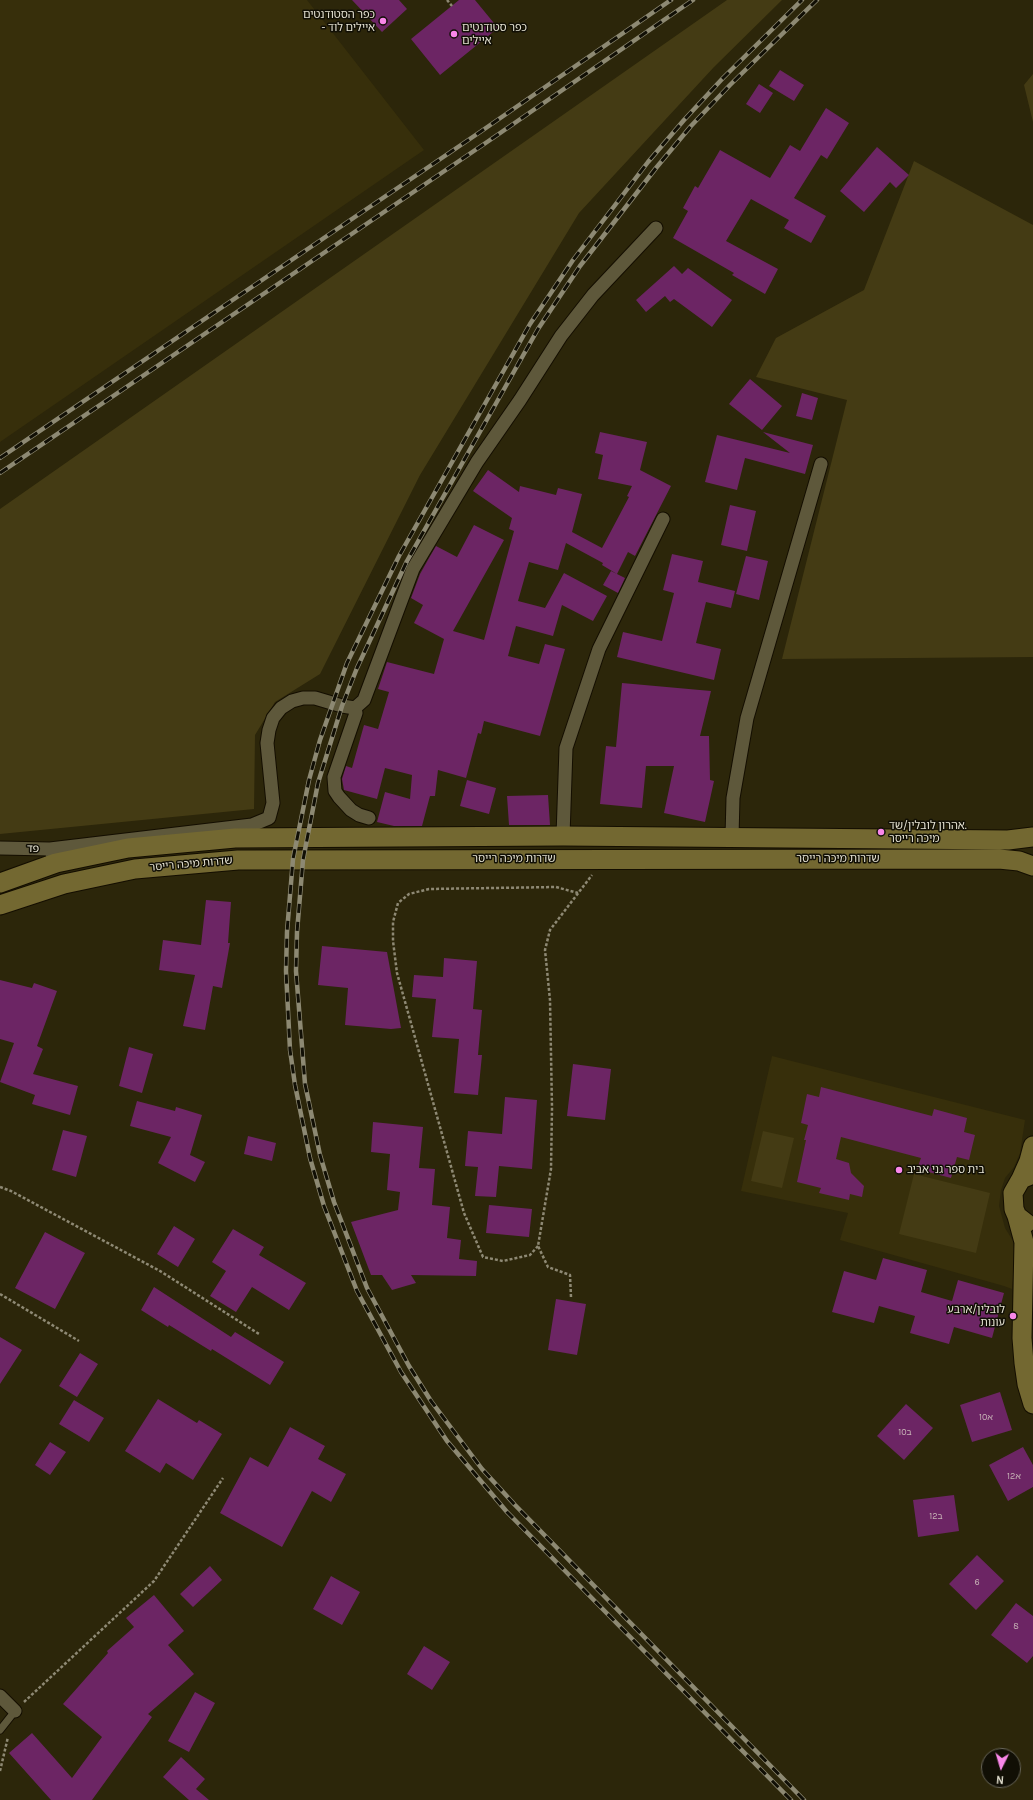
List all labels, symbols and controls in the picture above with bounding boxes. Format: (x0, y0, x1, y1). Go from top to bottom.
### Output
place label: כפר הסטודנטים - איילים לוד (303, 8, 375, 34)
marker: כפר הסטודנטים - איילים לוד (378, 16, 388, 26)
place label: כפר סטודנטים איילים (462, 21, 527, 47)
marker: כפר סטודנטים איילים (449, 29, 459, 39)
place label: אהרון לובלין/שד. מיכה רייסר (889, 819, 967, 845)
marker: אהרון לובלין/שד. מיכה רייסר (876, 827, 886, 837)
street label: פד (27, 842, 39, 856)
street label: שדרות מיכה רייסר (472, 852, 556, 866)
street label: שדרות מיכה רייסר (796, 852, 880, 866)
street label: שדרות מיכה רייסר (149, 854, 233, 874)
place label: בית ספר גני אביב (907, 1163, 984, 1177)
marker: בית ספר גני אביב (894, 1165, 904, 1175)
place label: לובלין/ארבע עונות (947, 1303, 1005, 1329)
marker: לובלין/ארבע עונות (1008, 1311, 1018, 1321)
house number: 10א (979, 1412, 993, 1422)
house number: 10ב (898, 1427, 912, 1437)
house number: 12א (1007, 1471, 1021, 1481)
house number: 12ב (929, 1511, 943, 1521)
house number: 6 (974, 1577, 980, 1587)
house number: 8 (1013, 1621, 1019, 1631)
north arrow (981, 1748, 1021, 1788)
text: N (996, 1773, 1005, 1786)

